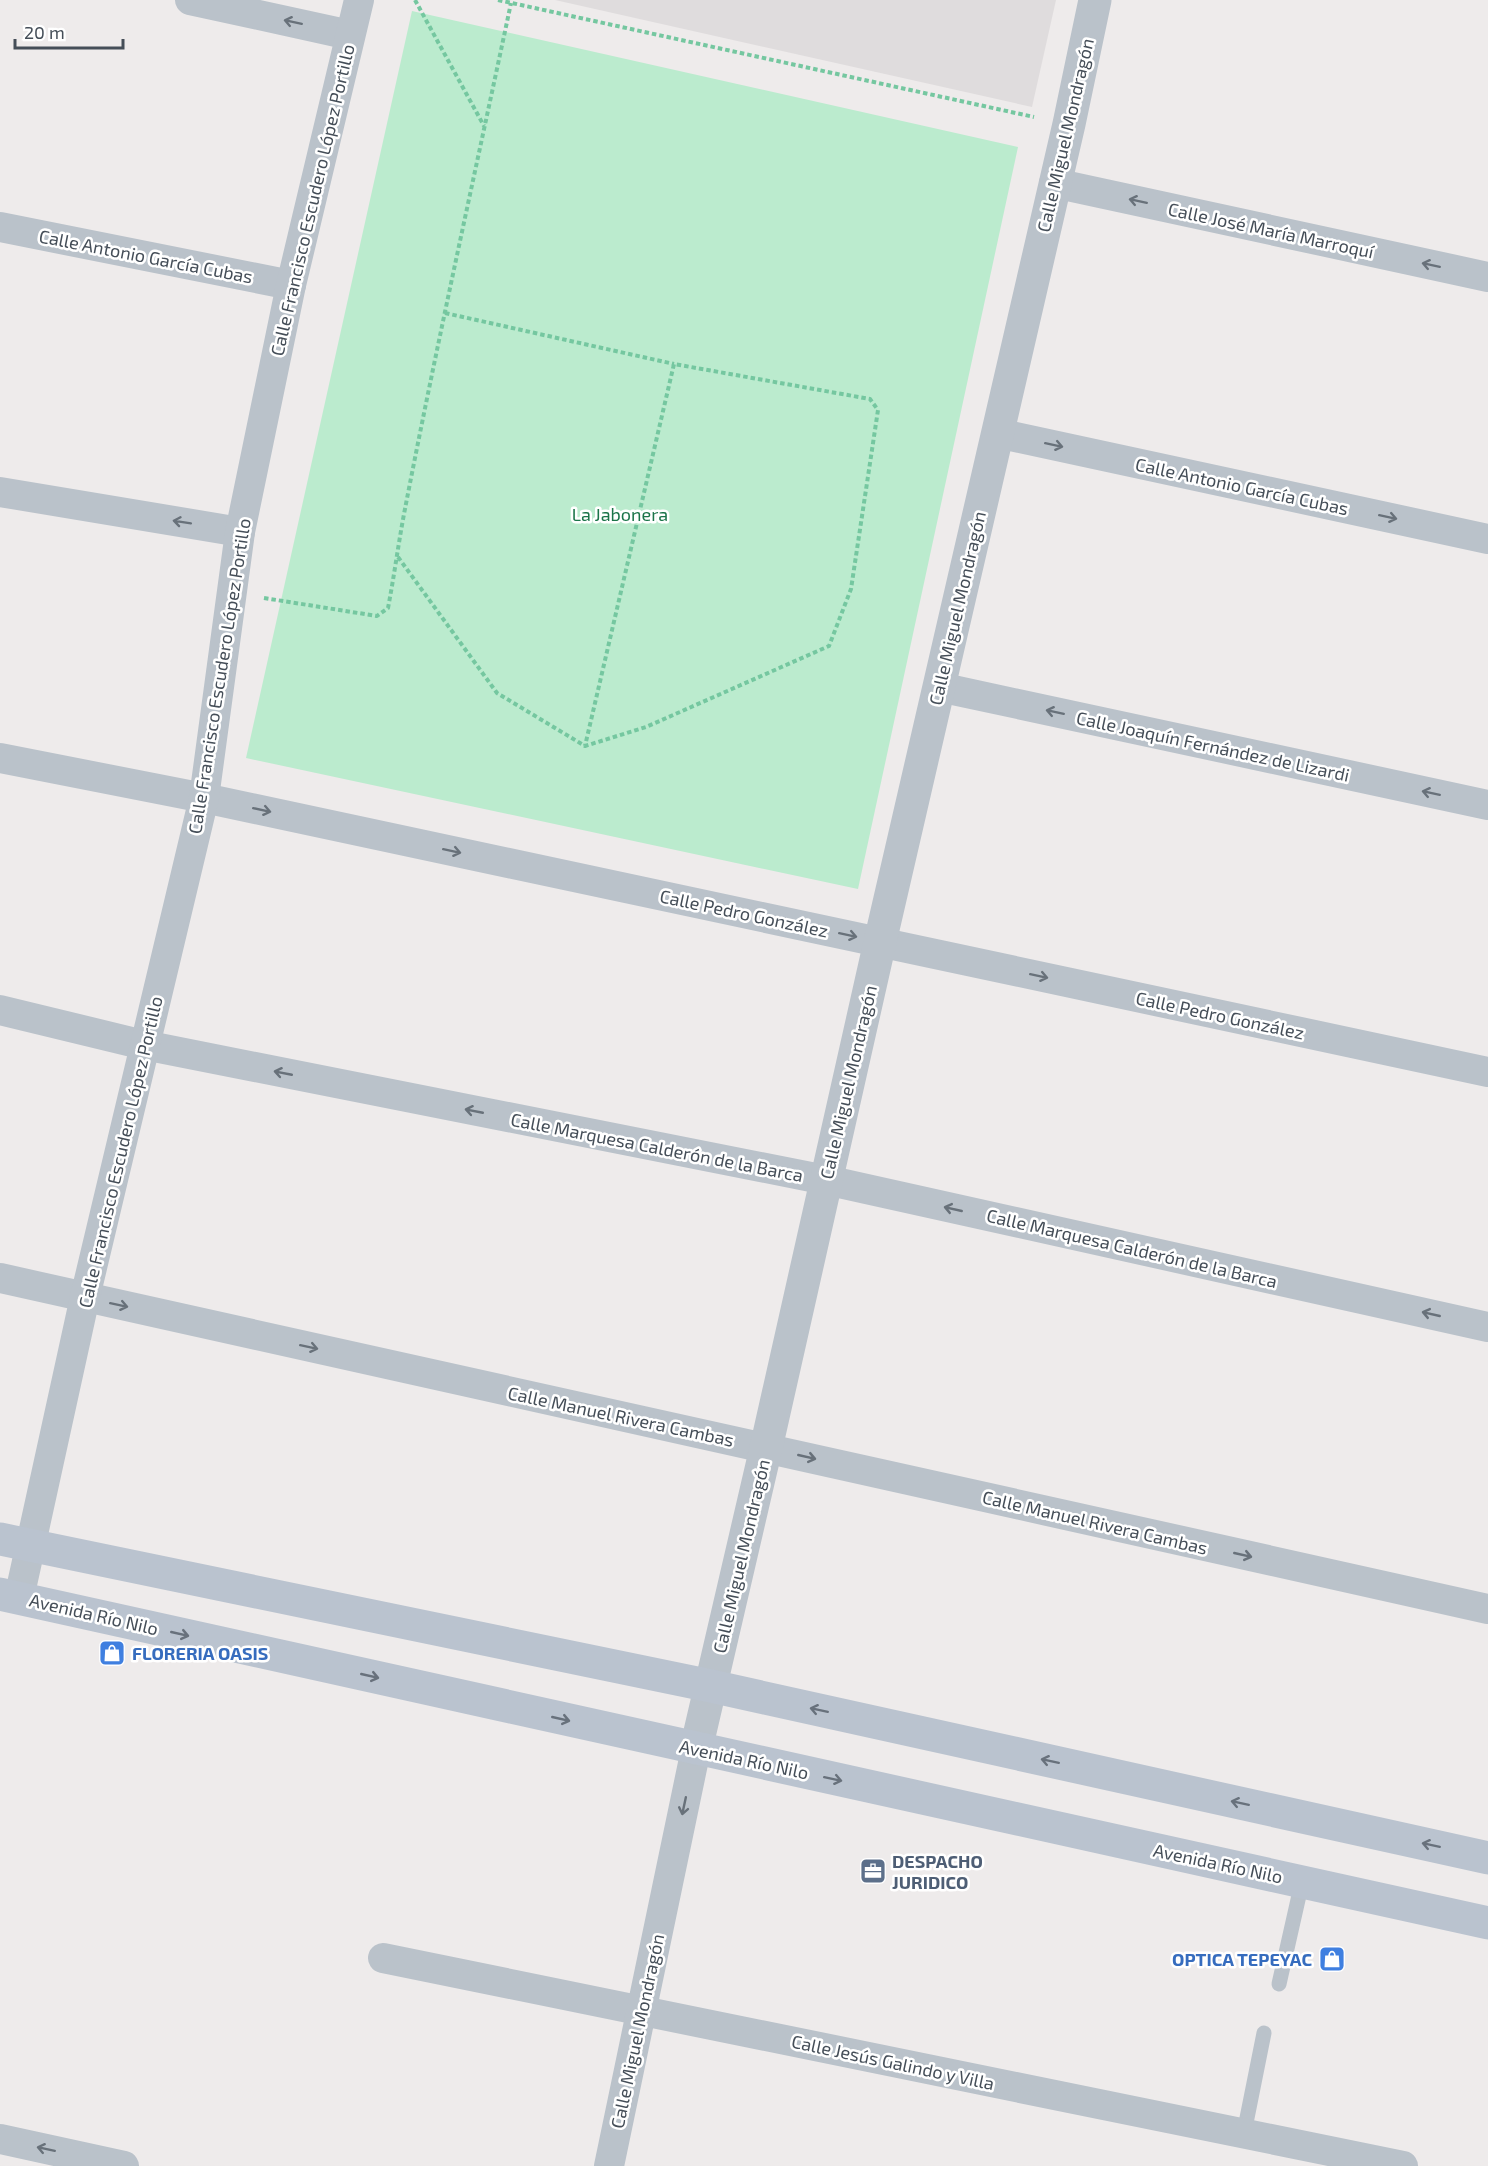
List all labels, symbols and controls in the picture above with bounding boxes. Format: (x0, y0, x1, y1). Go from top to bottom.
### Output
scale bar (15, 12, 123, 50)
one-way arrow (283, 16, 302, 28)
text: 20 m (24, 21, 65, 43)
street label: Calle Miguel Mondragón (1032, 36, 1098, 234)
street label: Calle Francisco Escudero López Portillo (265, 42, 359, 358)
one-way arrow (1128, 195, 1147, 207)
street label: Calle José María Marroquí (1166, 197, 1376, 263)
street label: Calle Antonio García Cubas (37, 224, 255, 288)
one-way arrow (1422, 259, 1441, 270)
one-way arrow (1044, 440, 1063, 451)
street label: Calle Antonio García Cubas (1134, 453, 1350, 519)
park label: La Jabonera (572, 503, 668, 525)
street label: Calle Miguel Mondragón (924, 509, 990, 707)
one-way arrow (1379, 512, 1398, 524)
one-way arrow (173, 516, 193, 527)
street label: Calle Francisco Escudero López Portillo (183, 517, 255, 835)
one-way arrow (1046, 706, 1066, 717)
street label: Calle Joaquín Fernández de Lizardi (1074, 706, 1352, 786)
one-way arrow (1422, 787, 1441, 798)
one-way arrow (251, 805, 271, 816)
one-way arrow (442, 846, 462, 857)
street label: Calle Pedro González (658, 884, 830, 942)
one-way arrow (838, 930, 858, 941)
one-way arrow (1029, 971, 1048, 982)
street label: Calle Miguel Mondragón (815, 983, 881, 1181)
street label: Calle Pedro González (1134, 986, 1306, 1044)
street label: Calle Francisco Escudero López Portillo (73, 994, 167, 1310)
one-way arrow (274, 1067, 293, 1078)
one-way arrow (465, 1105, 485, 1116)
street label: Calle Marquesa Calderón de la Barca (509, 1108, 805, 1186)
one-way arrow (944, 1202, 963, 1214)
street label: Calle Marquesa Calderón de la Barca (985, 1204, 1279, 1292)
one-way arrow (109, 1299, 128, 1311)
one-way arrow (1422, 1308, 1441, 1320)
one-way arrow (299, 1341, 318, 1353)
street label: Calle Manuel Rivera Cambas (506, 1381, 736, 1451)
one-way arrow (797, 1452, 816, 1463)
street label: Calle Miguel Mondragón (708, 1457, 774, 1655)
street label: Calle Manuel Rivera Cambas (980, 1485, 1210, 1559)
one-way arrow (1233, 1549, 1252, 1561)
street label: Avenida Río Nilo (27, 1588, 161, 1640)
one-way arrow (170, 1628, 189, 1640)
shop icon: FLORERIA OASIS (97, 1638, 127, 1668)
place label: FLORERIA OASIS (132, 1642, 268, 1664)
one-way arrow (360, 1671, 380, 1682)
one-way arrow (809, 1704, 829, 1715)
one-way arrow (551, 1713, 570, 1725)
street label: Avenida Río Nilo (677, 1735, 811, 1783)
one-way arrow (1041, 1755, 1060, 1766)
one-way arrow (823, 1774, 842, 1785)
one-way arrow (678, 1796, 689, 1815)
one-way arrow (1231, 1797, 1251, 1808)
street label: Avenida Río Nilo (1151, 1839, 1285, 1887)
one-way arrow (1422, 1839, 1441, 1850)
place label: DESPACHO JURIDICO (892, 1850, 983, 1893)
office icon: DESPACHO JURIDICO (858, 1856, 888, 1886)
street label: Calle Miguel Mondragón (606, 1932, 668, 2130)
shop icon: OPTICA TEPEYAC (1317, 1944, 1347, 1974)
place label: OPTICA TEPEYAC (1172, 1948, 1312, 1970)
street label: Calle Jesús Galindo y Villa (790, 2030, 996, 2094)
one-way arrow (37, 2143, 57, 2154)

